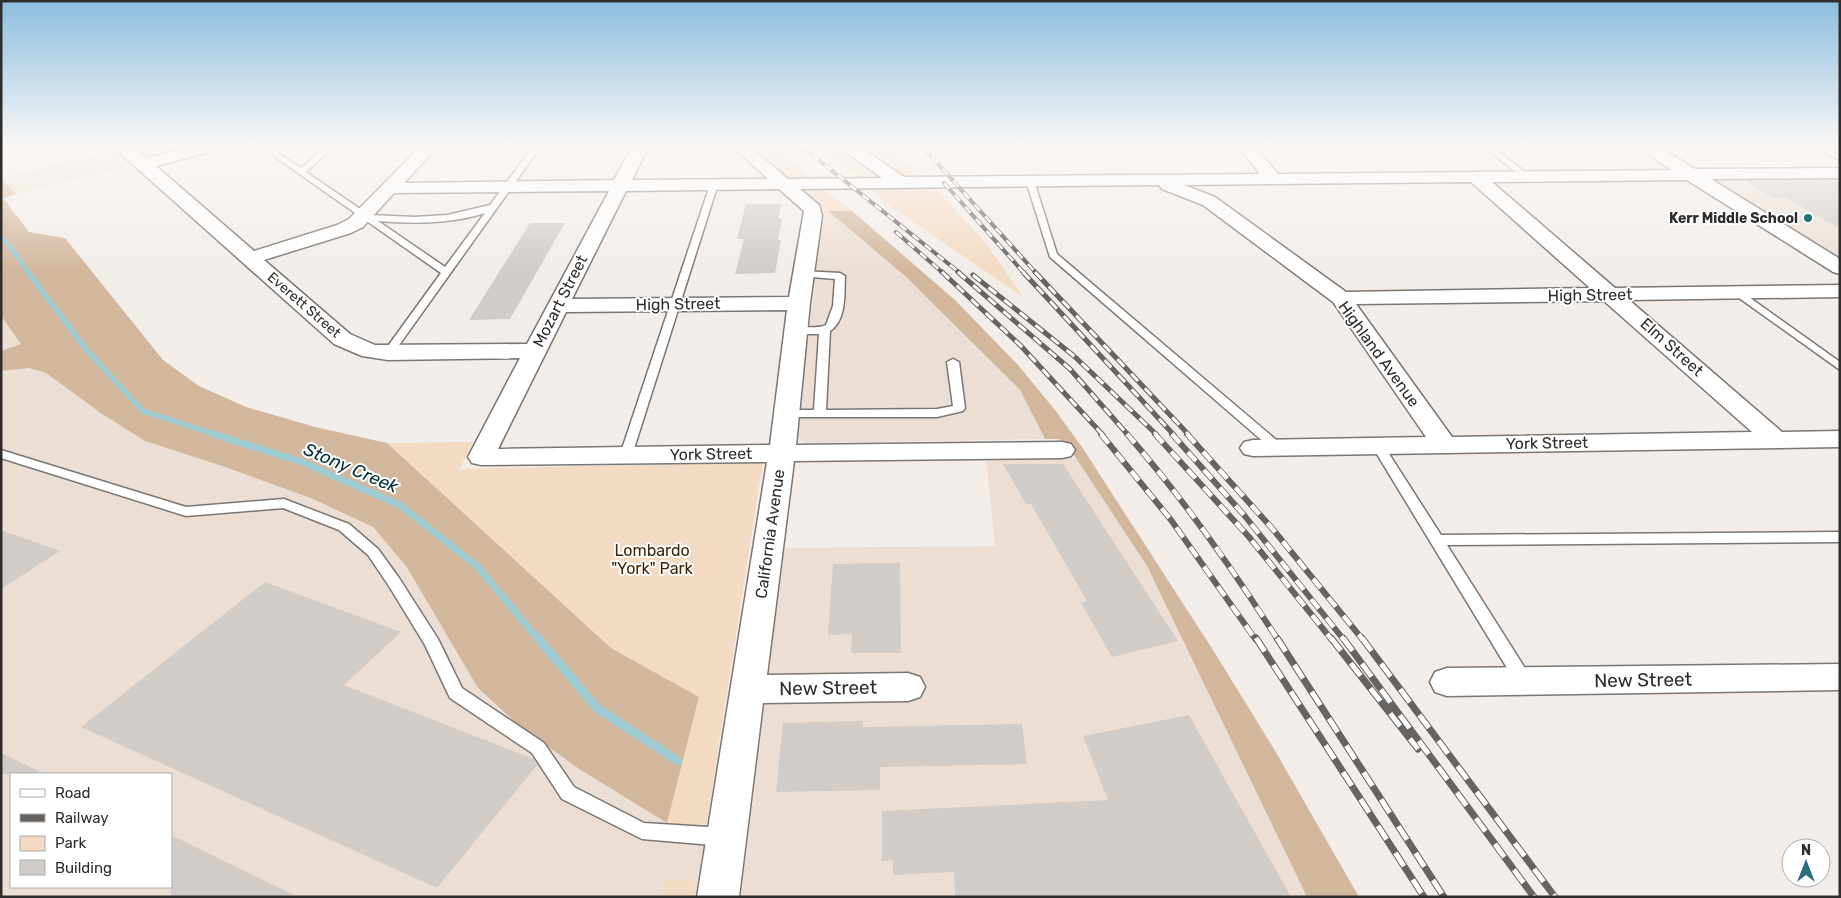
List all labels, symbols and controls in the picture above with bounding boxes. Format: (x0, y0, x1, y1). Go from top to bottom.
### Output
place label: Kerr Middle School (1669, 210, 1798, 227)
marker: Kerr Middle School (1802, 212, 1814, 224)
street label: Mozart Street (529, 252, 591, 350)
street label: Everett Street (264, 269, 344, 342)
street label: High Street (1547, 285, 1633, 305)
street label: High Street (635, 294, 721, 314)
street label: Highland Avenue (1334, 297, 1424, 411)
street label: Elm Street (1637, 314, 1707, 380)
street label: York Street (1506, 433, 1588, 453)
water label: Stony Creek (300, 438, 402, 498)
street label: York Street (670, 444, 752, 464)
street label: California Avenue (752, 468, 788, 600)
park label: Lombardo "York" Park (611, 541, 694, 578)
street label: New Street (1594, 668, 1693, 692)
street label: New Street (779, 676, 878, 700)
legend (10, 773, 172, 888)
text: Road (55, 784, 91, 802)
text: Railway (55, 809, 109, 827)
text: Park (55, 834, 86, 852)
north arrow (1781, 838, 1831, 888)
text: N (1801, 842, 1811, 859)
text: Building (55, 859, 112, 877)

